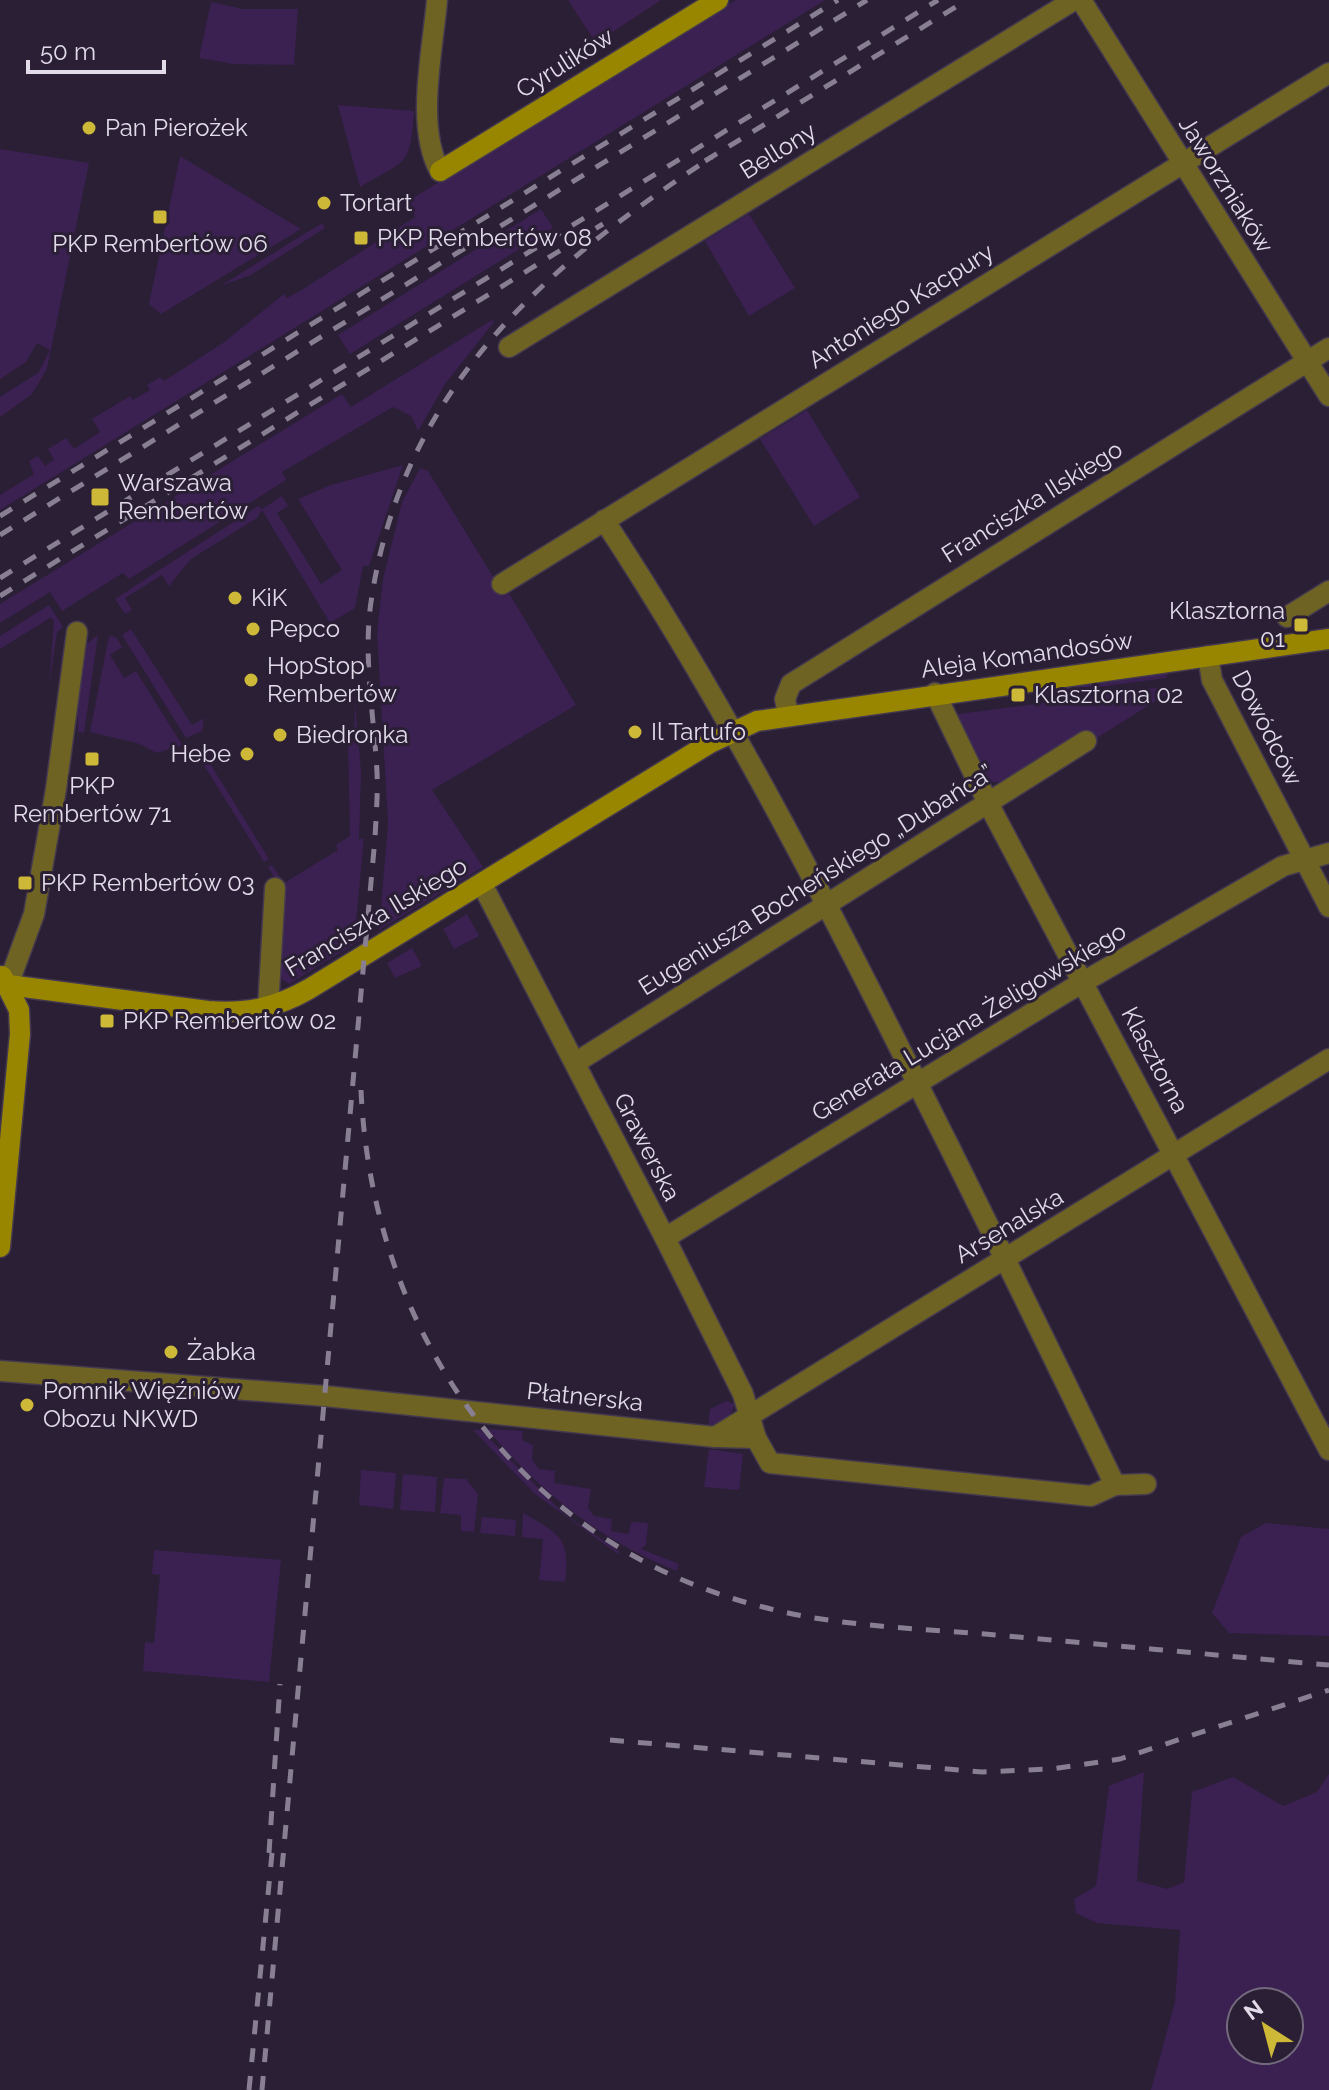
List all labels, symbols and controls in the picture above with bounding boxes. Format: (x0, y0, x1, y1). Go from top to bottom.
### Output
street label: Cyrulików (511, 21, 619, 104)
scale bar (28, 24, 164, 74)
text: 50 m (40, 37, 96, 66)
street label: Jaworzniaków (1173, 111, 1280, 259)
place label: Pan Pierożek (105, 113, 248, 142)
street label: Bellony (734, 116, 821, 185)
marker: Pan Pierożek (80, 119, 98, 137)
place label: Tortart (340, 188, 412, 217)
marker: Tortart (315, 194, 333, 212)
marker: PKP Rembertów 06 (151, 208, 169, 226)
place label: PKP Rembertów 08 (377, 223, 592, 252)
place label: PKP Rembertów 06 (52, 229, 268, 258)
marker: PKP Rembertów 08 (352, 229, 370, 247)
street label: Antoniego Kacpury (803, 237, 999, 374)
street label: Franciszka Ilskiego (936, 434, 1127, 569)
place label: Warszawa Rembertów (118, 468, 248, 525)
marker: Warszawa Rembertów (89, 486, 111, 508)
place label: KiK (251, 583, 288, 612)
marker: KiK (226, 589, 244, 607)
place label: Klasztorna 01 (1169, 596, 1285, 653)
place label: Pepco (269, 614, 340, 643)
marker: Klasztorna 01 (1292, 616, 1310, 634)
marker: Pepco (244, 620, 262, 638)
street label: Aleja Komandosów (919, 625, 1135, 684)
place label: HopStop Rembertów (267, 651, 397, 708)
street label: Dowódców (1226, 665, 1309, 791)
marker: HopStop Rembertów (242, 671, 260, 689)
place label: Klasztorna 02 (1034, 680, 1183, 709)
marker: Klasztorna 02 (1009, 686, 1027, 704)
place label: Il Tartufo (651, 717, 746, 746)
place label: Biedronka (296, 720, 408, 749)
marker: Il Tartufo (626, 723, 644, 741)
marker: Biedronka (271, 726, 289, 744)
place label: Hebe (171, 739, 231, 768)
marker: Hebe (238, 745, 256, 763)
marker: PKP Rembertów 71 (83, 750, 101, 768)
street label: Eugeniusza Bocheńskiego „Dubańca” (633, 758, 998, 1001)
place label: PKP Rembertów 71 (13, 771, 171, 828)
street label: Franciszka Ilskiego (279, 851, 472, 982)
place label: PKP Rembertów 03 (41, 868, 255, 897)
marker: PKP Rembertów 03 (16, 874, 34, 892)
street label: Generała Lucjana Żeligowskiego (806, 916, 1131, 1127)
street label: Klasztorna (1115, 1002, 1195, 1118)
place label: PKP Rembertów 02 (123, 1006, 336, 1035)
marker: PKP Rembertów 02 (98, 1012, 116, 1030)
street label: Grawerska (608, 1088, 687, 1206)
street label: Arsenalska (949, 1182, 1068, 1269)
place label: Żabka (187, 1337, 256, 1366)
marker: Żabka (162, 1343, 180, 1361)
place label: Pomnik Więźniów Obozu NKWD (43, 1376, 240, 1433)
street label: Płatnerska (525, 1376, 645, 1417)
marker: Pomnik Więźniów Obozu NKWD (18, 1396, 36, 1414)
north arrow (1225, 1986, 1305, 2066)
text: N (1239, 1994, 1268, 2025)

